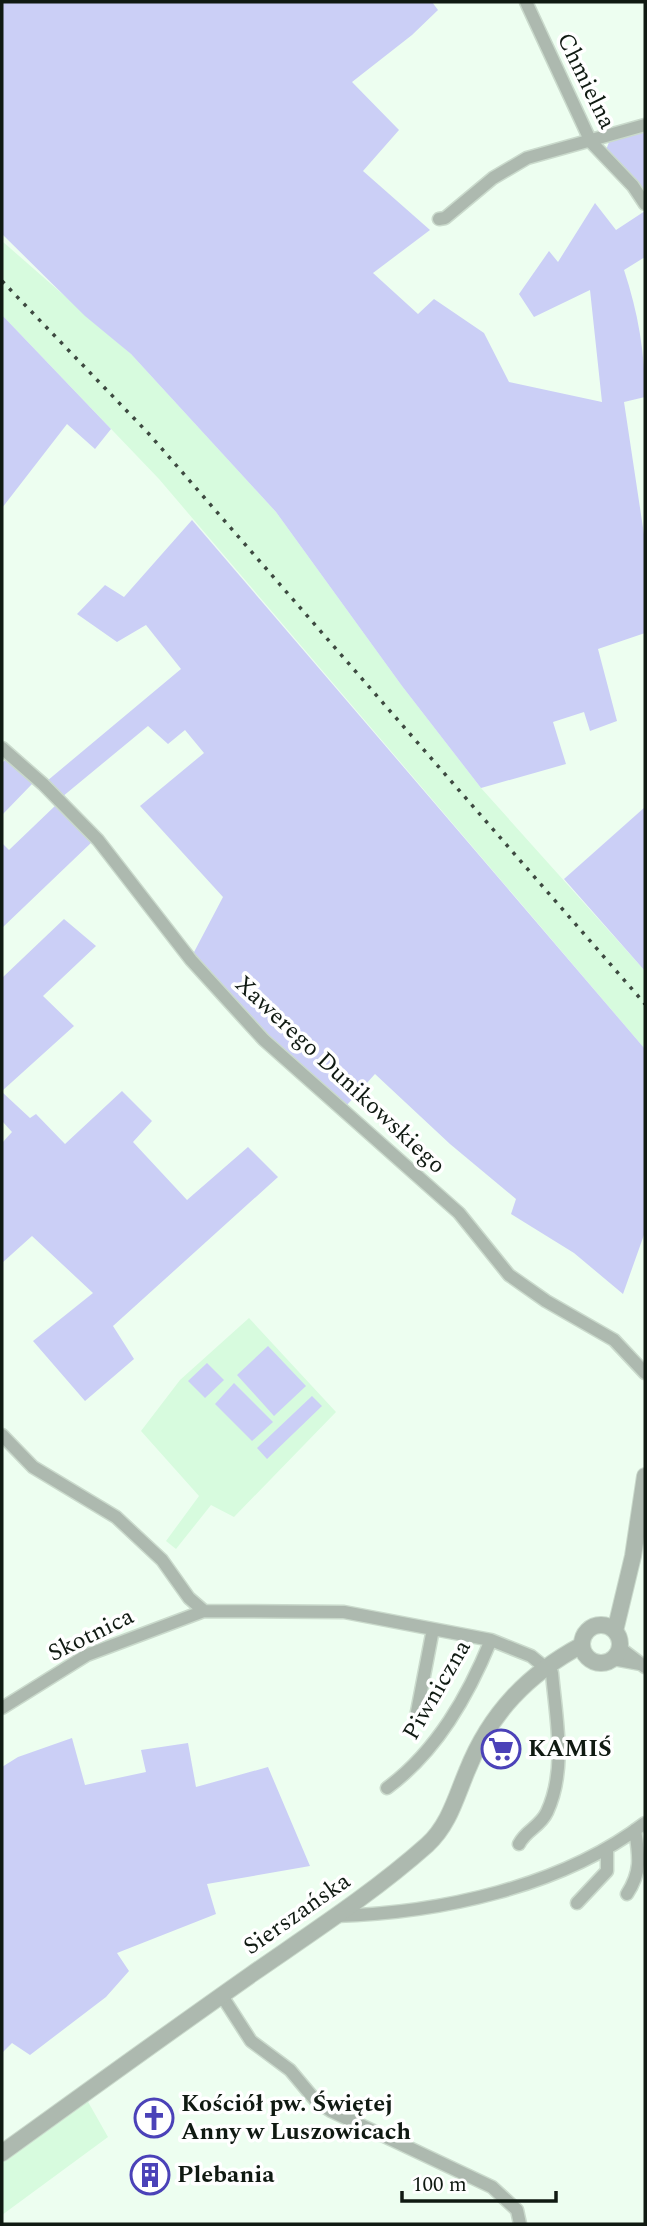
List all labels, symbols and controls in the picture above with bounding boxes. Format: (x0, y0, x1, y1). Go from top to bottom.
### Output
street label: Chmielna (547, 27, 625, 136)
street label: Xawerego Dunikowskiego (226, 967, 454, 1183)
street label: Skotnica (42, 1599, 140, 1671)
street label: Piwniczna (394, 1633, 480, 1747)
supermarket icon: KAMIŚ (480, 1728, 522, 1770)
place label: KAMIŚ (528, 1731, 612, 1767)
street label: Sierszańska (236, 1864, 358, 1964)
place label: Kościół pw. Świętej Anny w Luszowicach (181, 2086, 411, 2150)
church icon: Kościół pw. Świętej Anny w Luszowicach (133, 2097, 175, 2139)
building icon: Plebania (129, 2154, 171, 2196)
place label: Plebania (177, 2157, 275, 2193)
scale bar (402, 2160, 556, 2204)
text: 100 m (412, 2169, 467, 2201)

